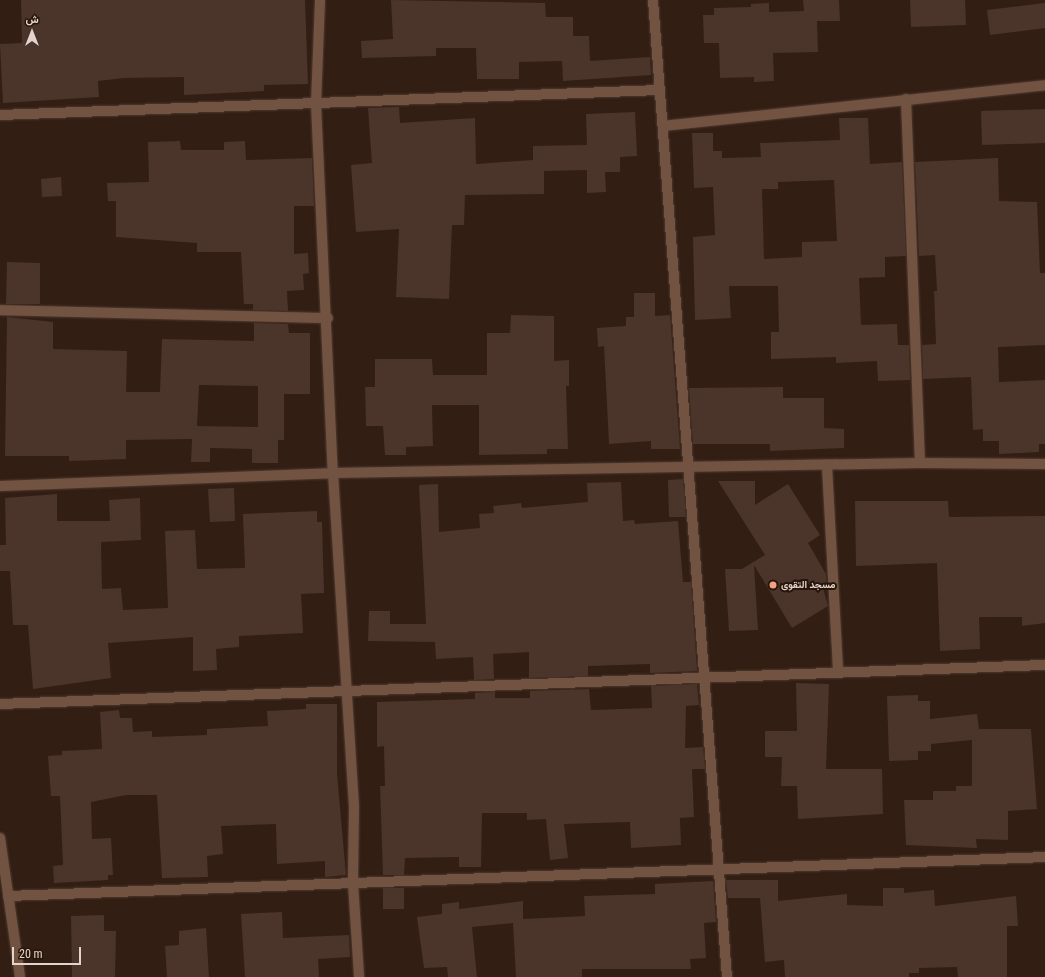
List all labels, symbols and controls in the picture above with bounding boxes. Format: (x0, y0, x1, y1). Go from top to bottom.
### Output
north arrow (12, 12, 52, 52)
text: ش (25, 13, 39, 26)
place label: مسجد التقوى (781, 579, 836, 591)
marker: مسجد التقوى (768, 580, 778, 590)
scale bar (14, 939, 83, 965)
text: 20 m (19, 947, 43, 961)

